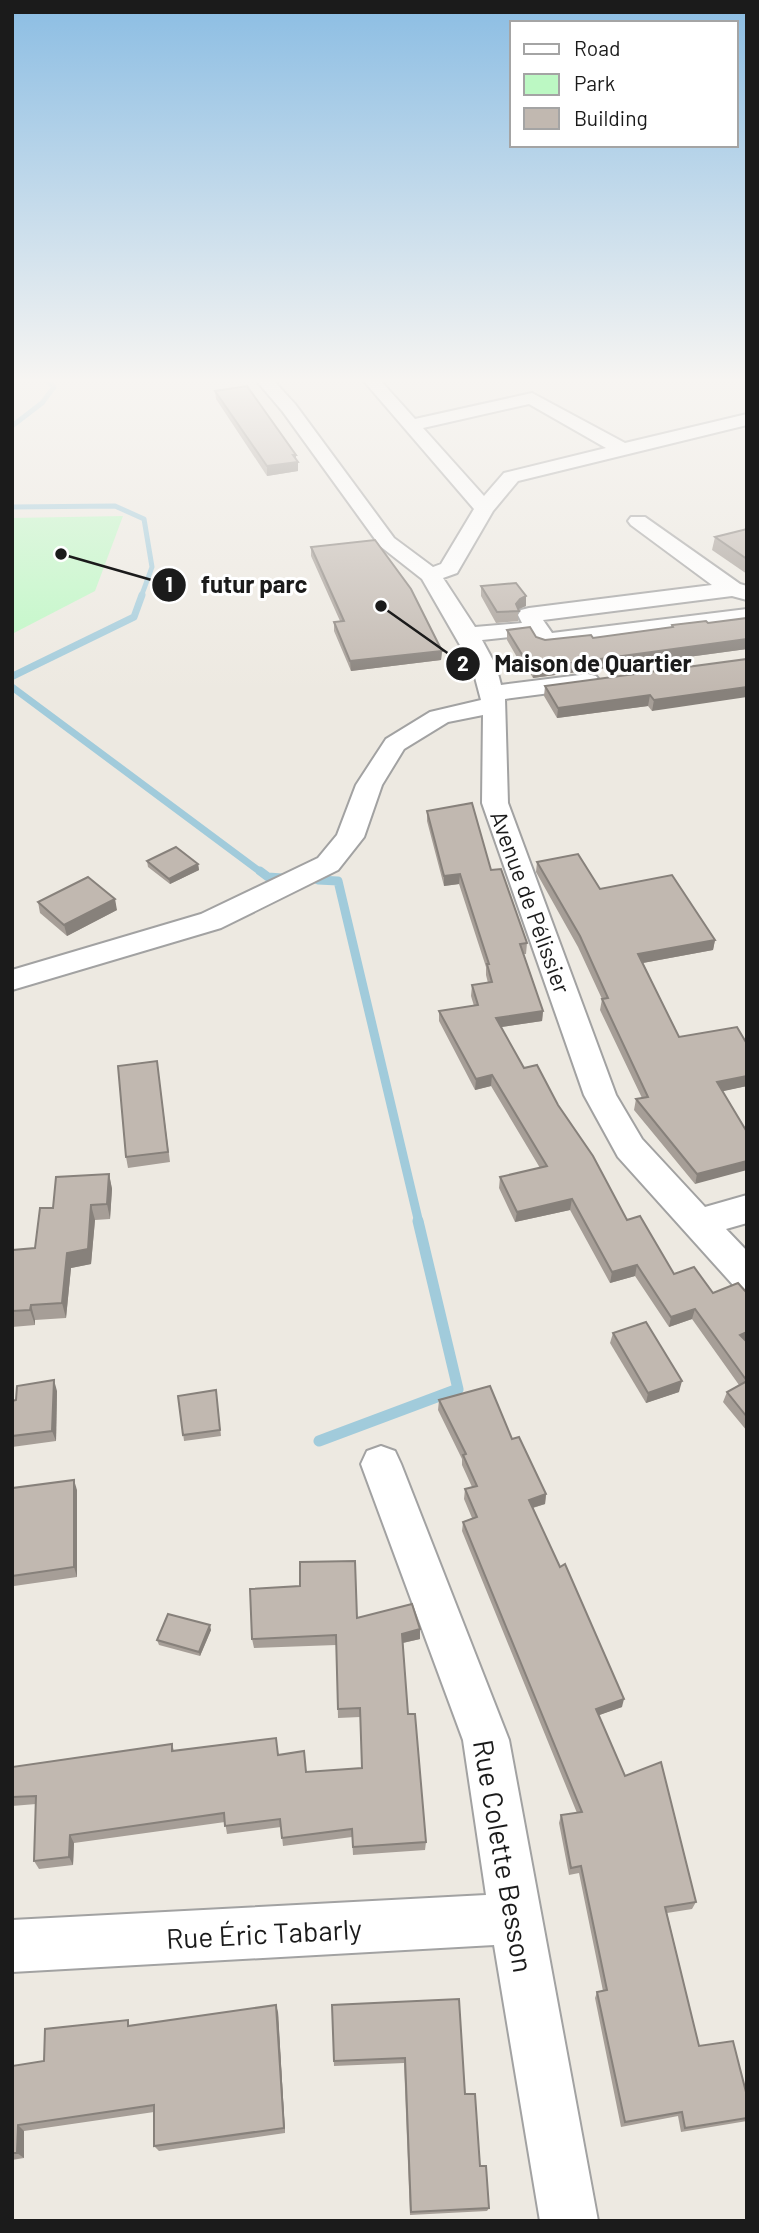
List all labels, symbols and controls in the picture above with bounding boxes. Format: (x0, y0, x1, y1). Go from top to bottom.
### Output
legend (510, 21, 738, 147)
text: Road (574, 35, 620, 60)
text: Park (574, 70, 615, 95)
text: Building (574, 105, 648, 130)
callout: futur parc (152, 562, 322, 607)
text: futur parc (201, 569, 307, 598)
text: 1 (165, 571, 173, 596)
callout: Maison de Quartier (446, 641, 706, 686)
text: Maison de Quartier (494, 648, 692, 677)
text: 2 (457, 650, 469, 675)
street label: Avenue de Pélissier (485, 807, 577, 998)
street label: Rue Colette Besson (467, 1737, 541, 1975)
street label: Rue Éric Tabarly (165, 1911, 363, 1955)

